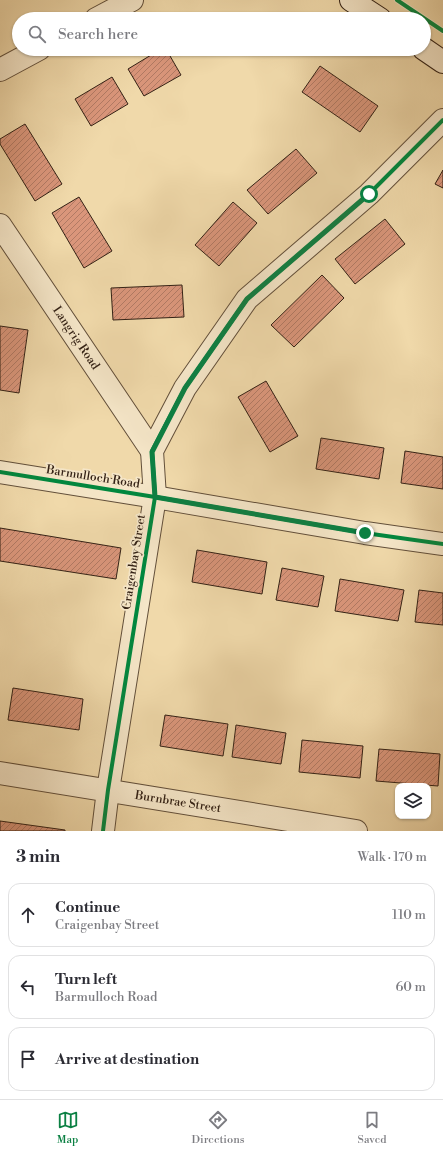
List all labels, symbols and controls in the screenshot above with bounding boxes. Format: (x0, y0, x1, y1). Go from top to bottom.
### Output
search box (12, 12, 431, 56)
icon: search (26, 23, 48, 45)
text: Search here (58, 25, 138, 44)
route start (360, 185, 378, 203)
street label: Langrig Road (49, 303, 103, 373)
street label: Barmulloch Road (44, 462, 141, 492)
street label: Craigenbay Street (119, 512, 149, 611)
route end (356, 524, 374, 542)
map controls (395, 783, 431, 819)
button: layers (395, 783, 431, 819)
street label: Burnbrae Street (133, 788, 223, 816)
text: 3 min (16, 846, 60, 868)
text: Walk · 170 m (357, 849, 427, 865)
text: Continue (55, 898, 120, 917)
icon: ahead (17, 904, 39, 926)
text: 110 m (392, 907, 426, 923)
text: Craigenbay Street (55, 917, 159, 933)
text: Turn left (55, 970, 117, 989)
icon: left (17, 976, 39, 998)
text: 60 m (395, 979, 426, 995)
text: Barmulloch Road (55, 989, 157, 1005)
icon: arrive (17, 1048, 39, 1070)
text: Arrive at destination (55, 1050, 199, 1069)
tab: Map (57, 1109, 79, 1147)
tab: Directions (192, 1109, 245, 1147)
tab: Saved (358, 1109, 386, 1147)

